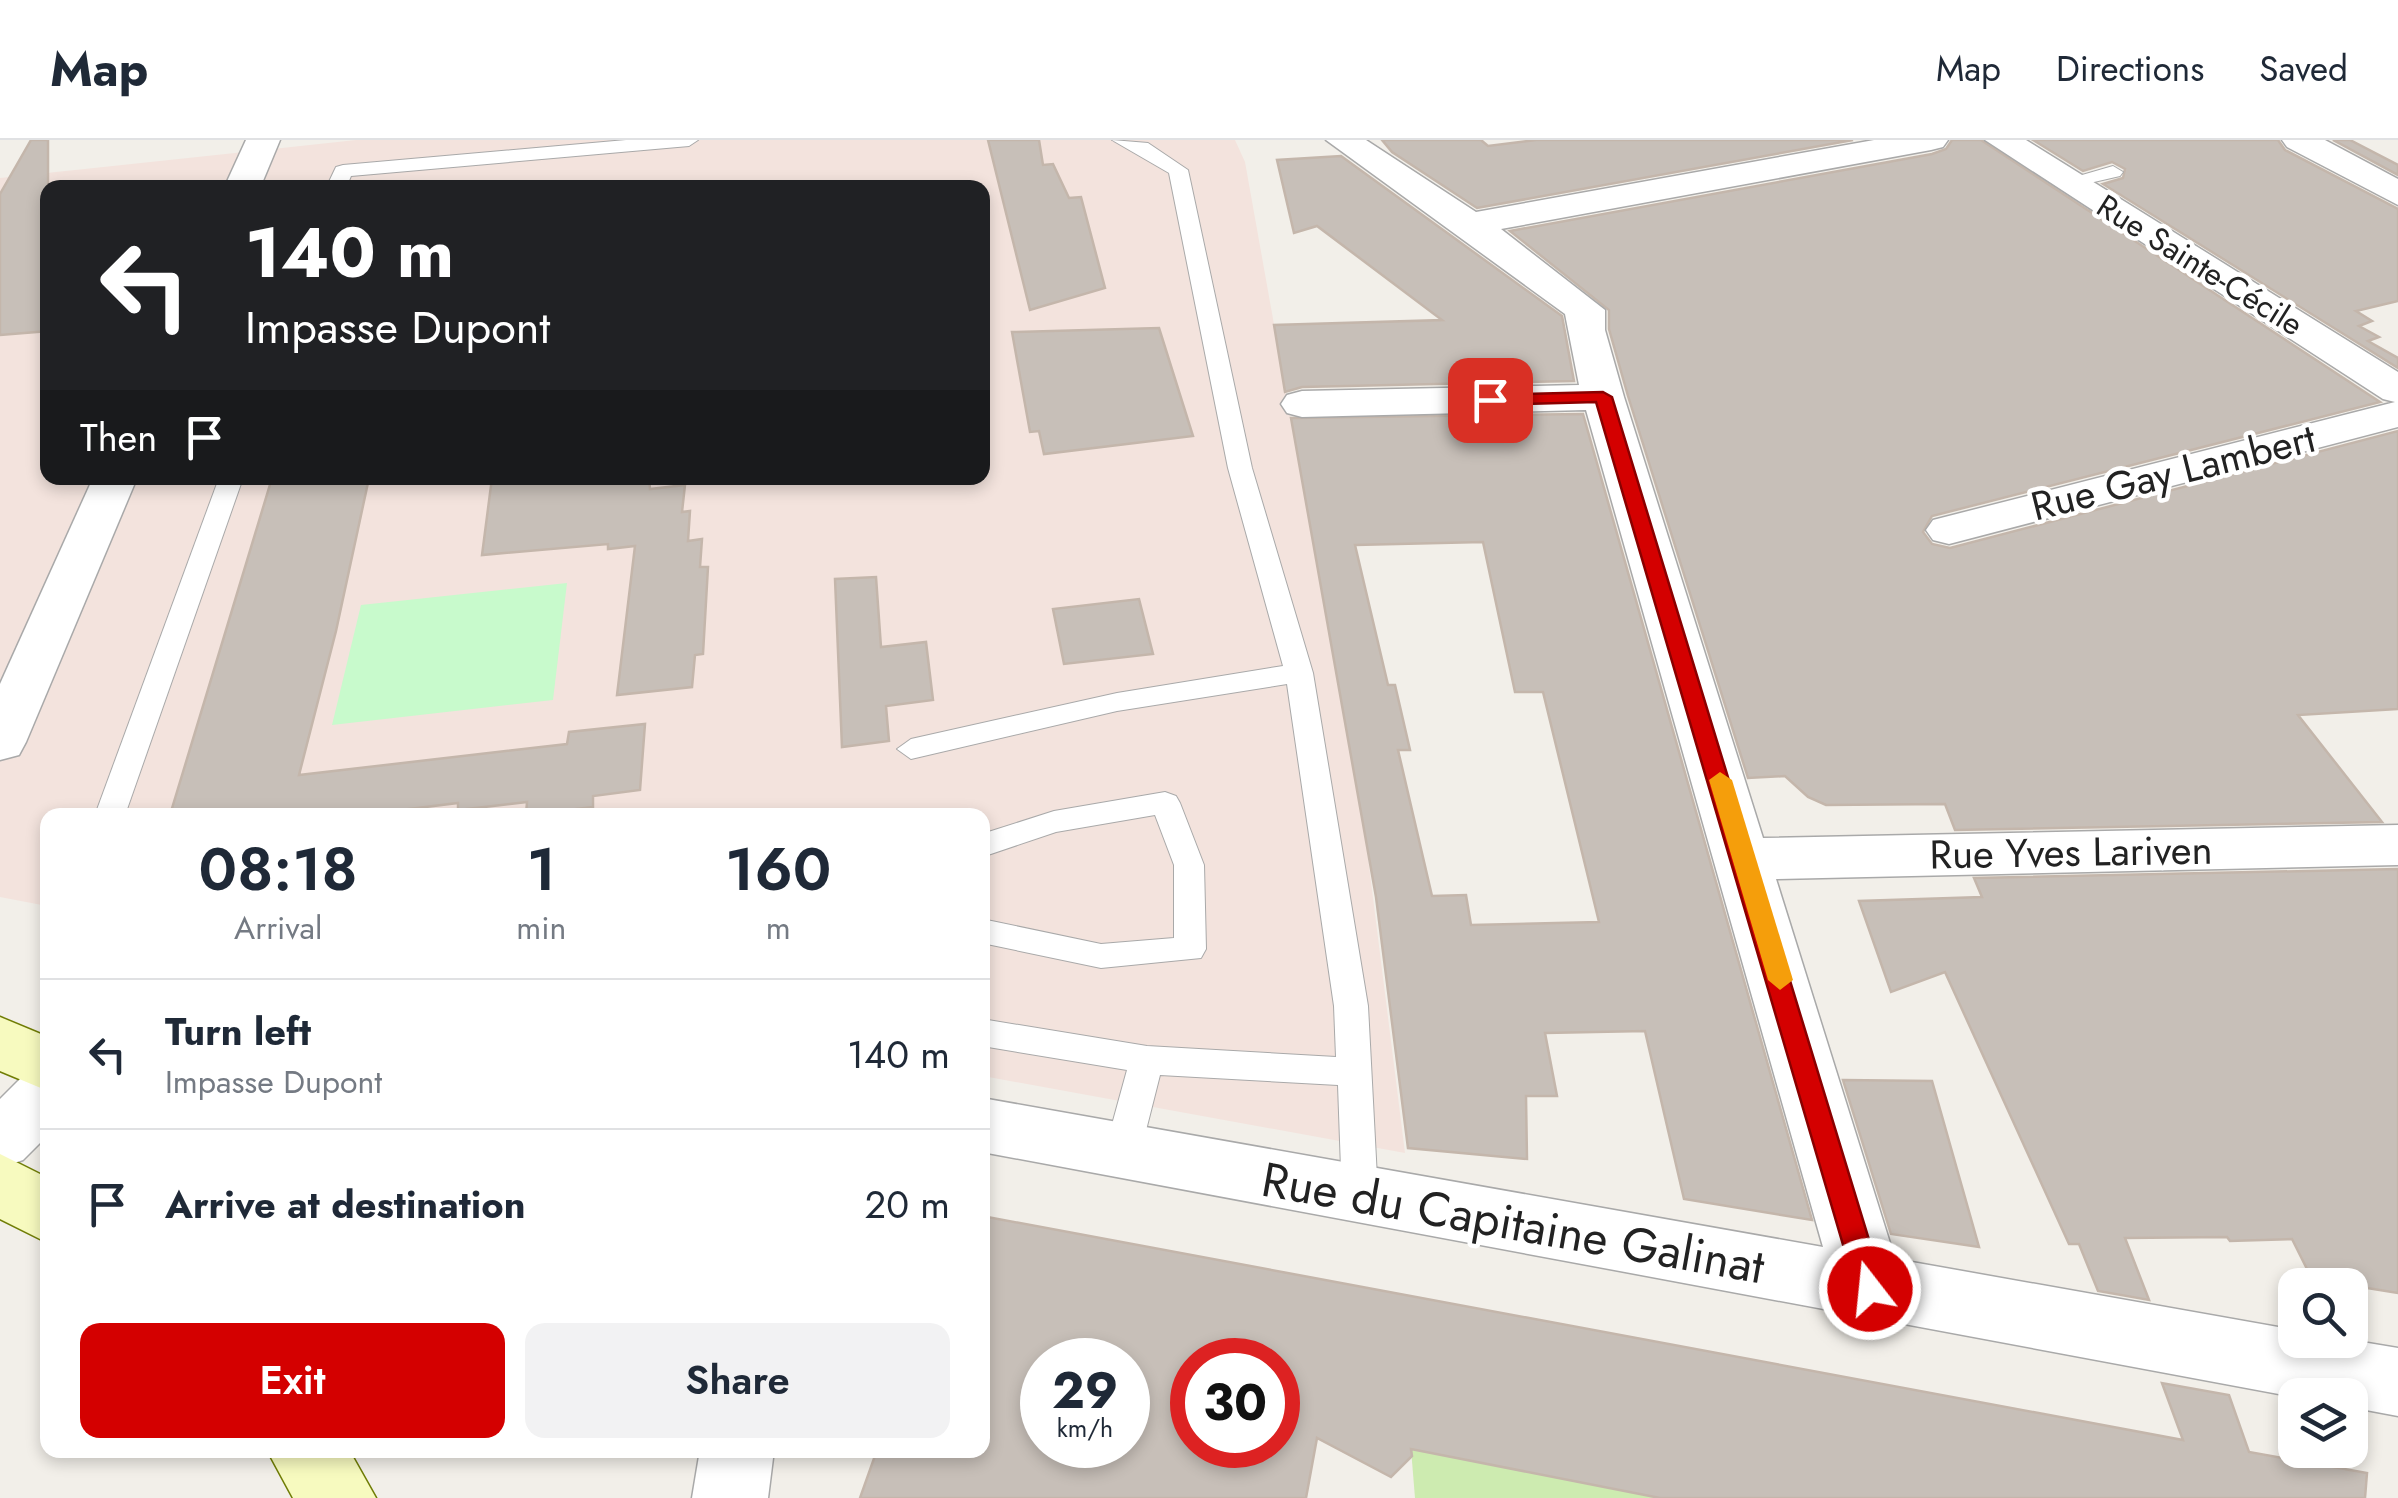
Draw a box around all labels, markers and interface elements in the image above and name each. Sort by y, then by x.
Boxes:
text: Map [50,35,148,104]
text: Map [1936,44,2001,94]
text: Directions [2056,44,2204,94]
text: Saved [2259,44,2348,94]
street label: Rue Sainte-Cécile [2088,183,2312,347]
text: 140 m [245,202,454,303]
icon: left [80,220,210,350]
text: Impasse Dupont [245,295,550,360]
pin [1448,358,1533,443]
icon: arrive [1463,373,1518,428]
street label: Rue Gay Lambert [2025,409,2321,535]
text: Then [80,410,157,465]
icon: arrive [177,410,232,465]
street label: Rue Yves Lariven [1929,821,2213,883]
text: 08:18 [199,826,358,913]
text: 1 [527,826,556,913]
text: 160 [725,826,831,913]
text: Arrival [234,905,322,951]
text: min [516,905,566,951]
text: m [766,905,791,951]
text: Turn left [165,1004,311,1059]
icon: left [80,1027,135,1082]
text: 140 m [847,1027,950,1082]
text: Impasse Dupont [165,1059,382,1105]
street label: Rue du Capitaine Galinat [1256,1145,1770,1301]
icon: arrive [80,1177,135,1232]
text: Arrive at destination [165,1177,526,1232]
text: 20 m [865,1177,950,1232]
position arrow [1818,1237,1922,1341]
map controls [2278,1268,2368,1468]
button: search [2278,1268,2368,1358]
button: Exit [80,1323,505,1438]
button: Share [525,1323,950,1438]
speed limit sign: 30 [1170,1338,1300,1468]
text: 29 [1052,1354,1118,1427]
button: layers [2278,1378,2368,1468]
text: km/h [1057,1410,1113,1446]

